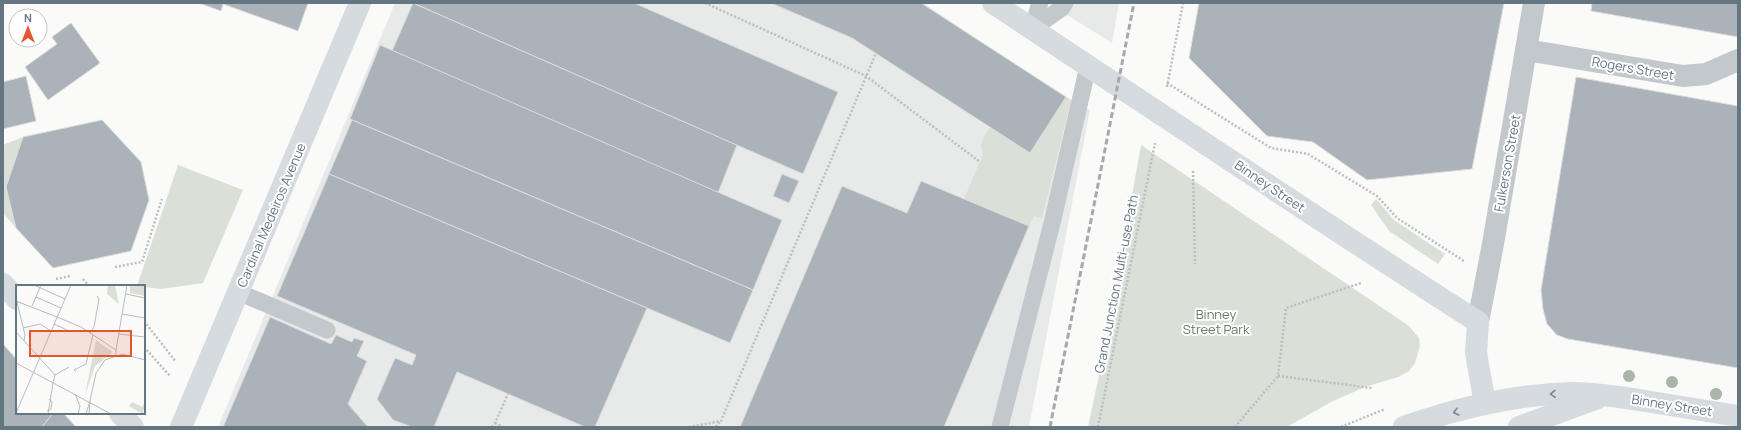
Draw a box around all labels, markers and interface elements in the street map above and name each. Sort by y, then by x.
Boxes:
north arrow [8,8,48,48]
text: N [24,10,32,25]
street label: Rogers Street [1590,52,1676,84]
street label: Fulkerson Street [1490,113,1524,213]
street label: Cardinal Medeiros Avenue [232,140,310,290]
street label: Binney Street [1231,156,1309,216]
street label: Grand Junction Multi-use Path [1090,193,1142,375]
inset map [16,285,145,414]
park label: Binney Street Park [1183,305,1250,338]
one-way arrow [1550,390,1556,398]
street label: Binney Street [1630,390,1714,420]
one-way arrow [1453,407,1459,415]

